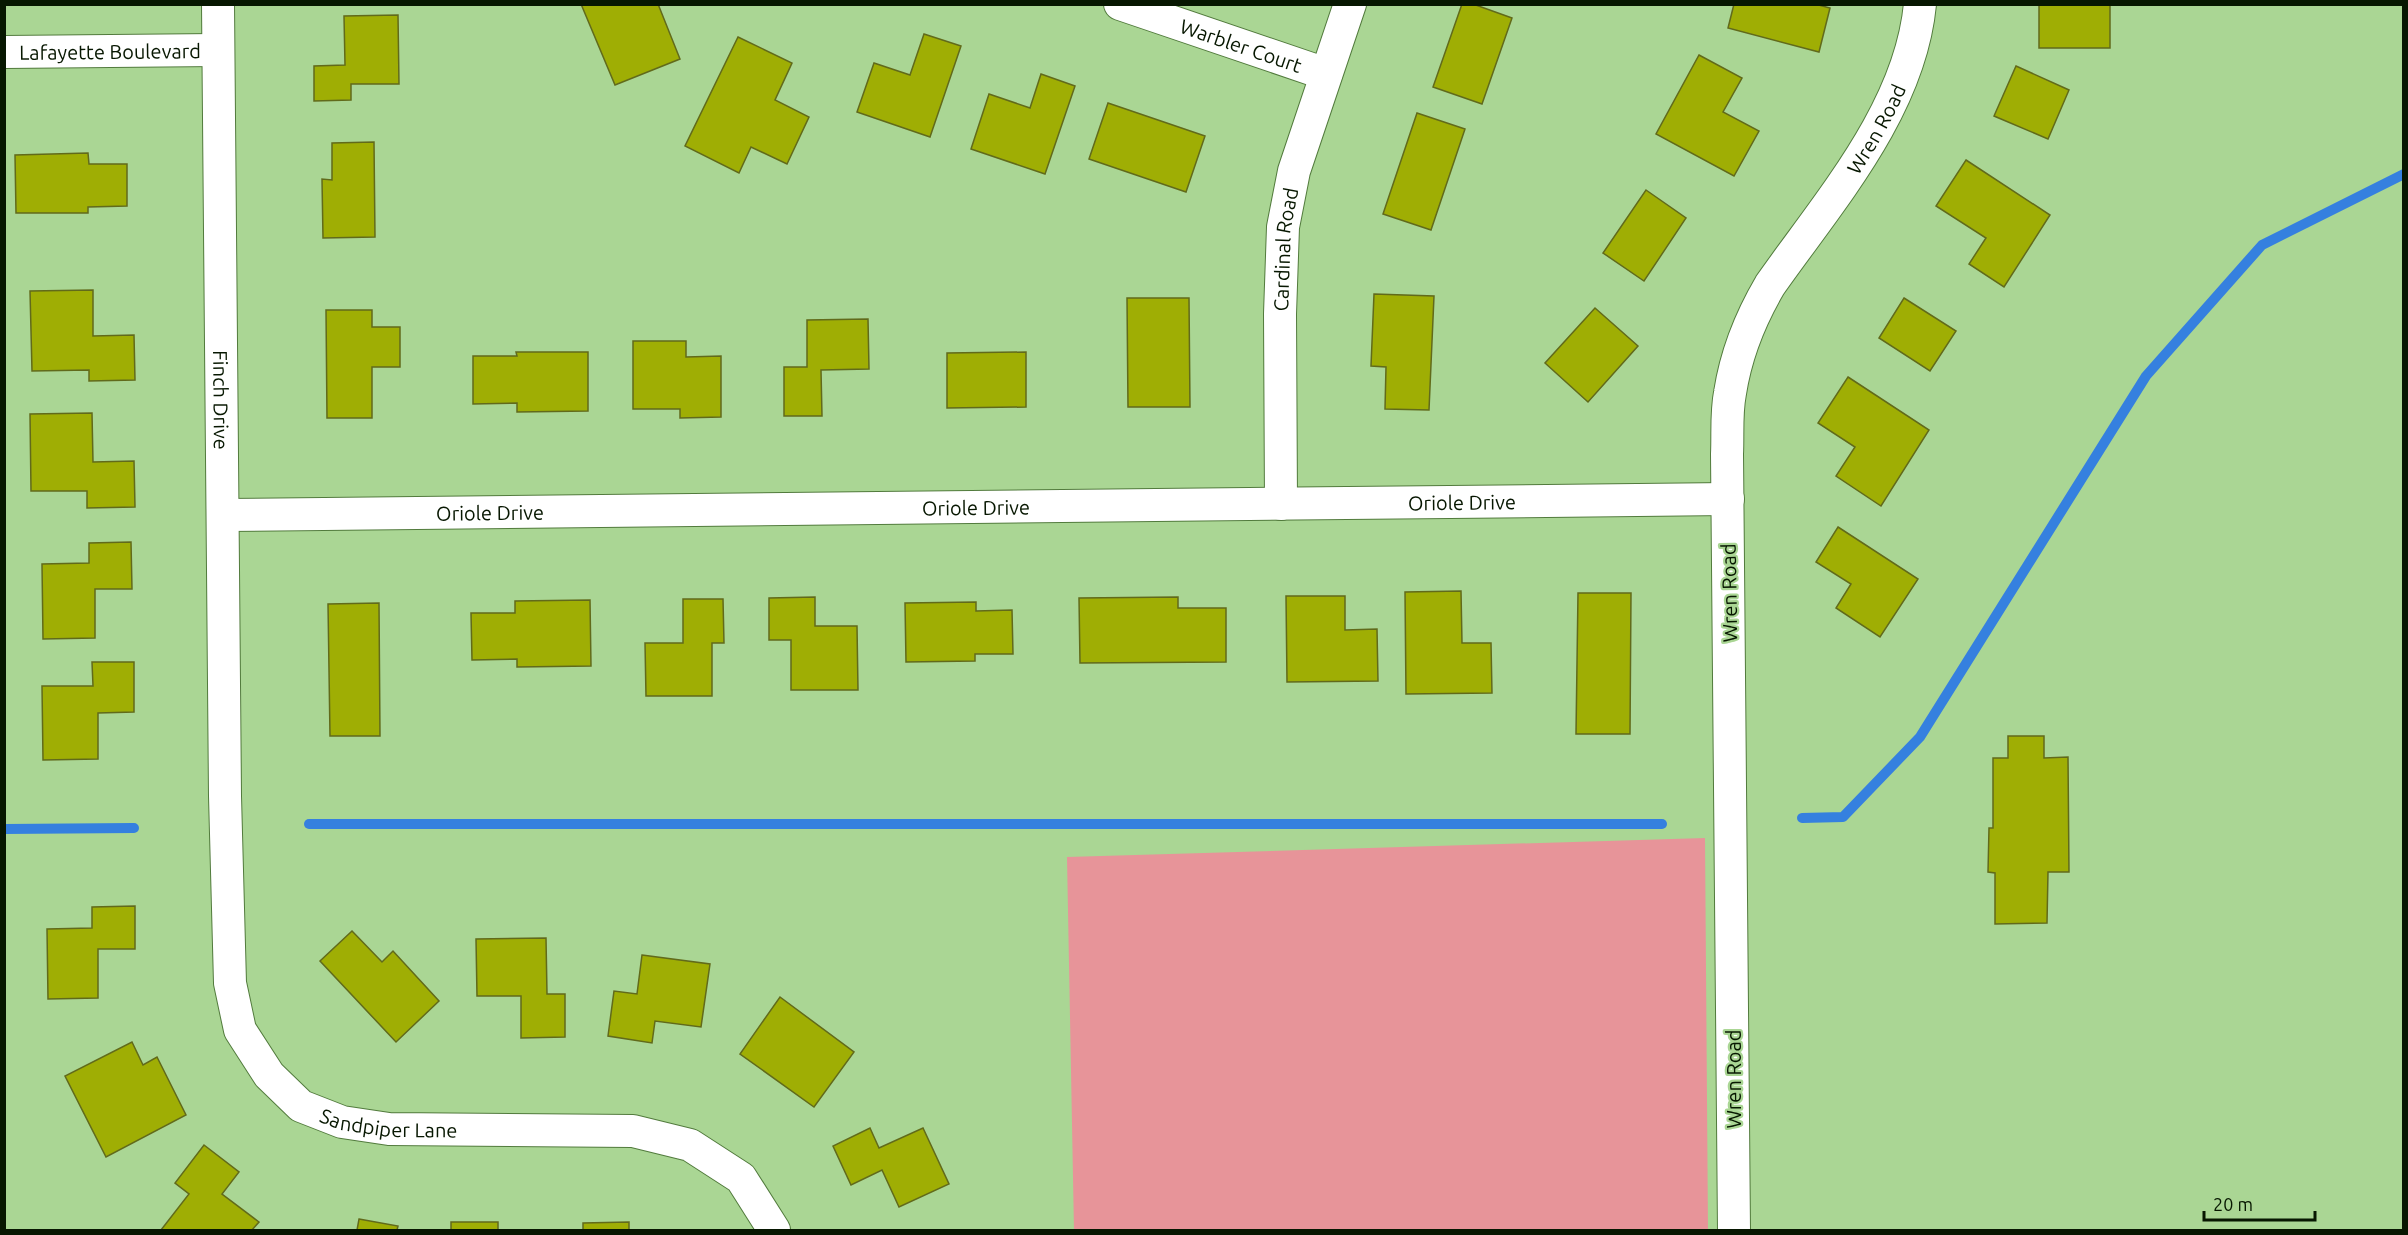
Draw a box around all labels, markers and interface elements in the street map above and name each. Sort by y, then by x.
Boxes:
street label: Warbler Court [1177,14,1305,77]
street label: Lafayette Boulevard [19,39,201,63]
street label: Wren Road [1842,80,1910,178]
street label: Cardinal Road [1269,185,1302,312]
street label: Finch Drive [210,350,233,450]
street label: Oriole Drive [1408,490,1516,514]
street label: Oriole Drive [922,495,1030,519]
street label: Oriole Drive [436,500,544,524]
street label: Wren Road [1717,543,1741,643]
street label: Wren Road [1722,1030,1745,1128]
street label: Sandpiper Lane [317,1103,458,1141]
scale bar [2204,1184,2315,1222]
text: 20 m [2213,1194,2253,1214]

